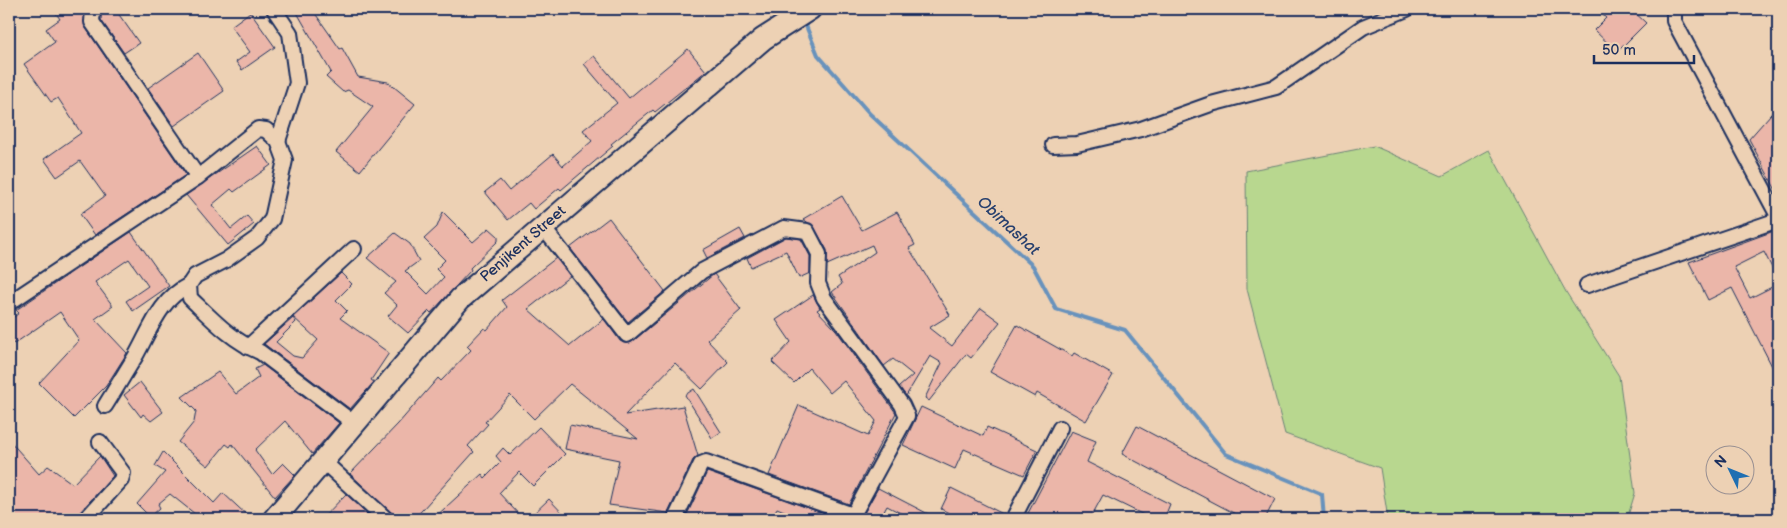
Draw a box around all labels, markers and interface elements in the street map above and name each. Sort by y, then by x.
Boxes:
scale bar [1594,32,1694,64]
text: 50 m [1602,41,1636,60]
water label: Obimashat [973,192,1044,260]
street label: Penjikent Street [476,201,570,286]
north arrow [1704,446,1754,496]
text: N [1711,452,1731,471]

